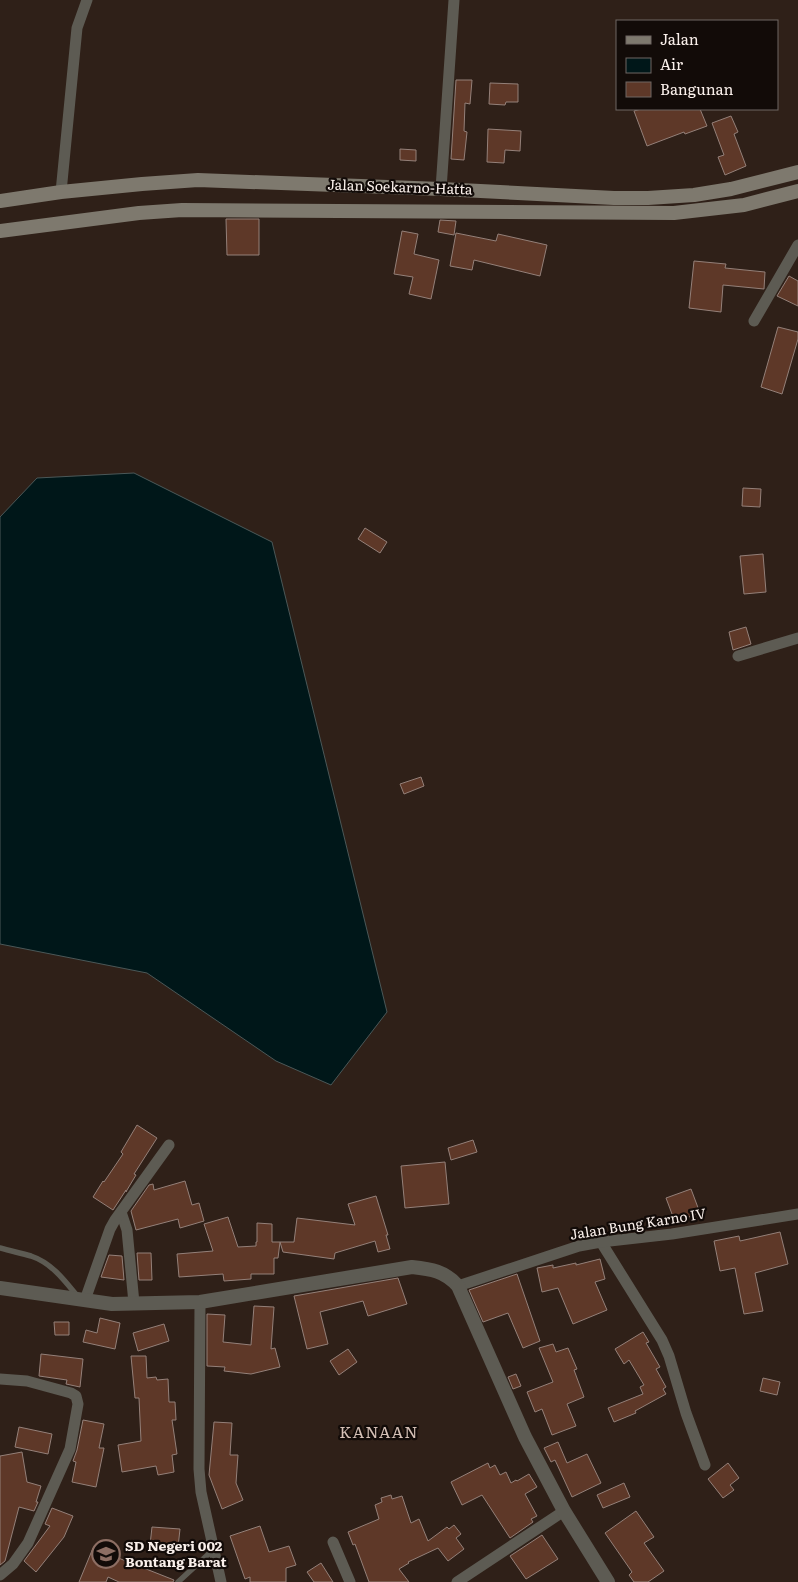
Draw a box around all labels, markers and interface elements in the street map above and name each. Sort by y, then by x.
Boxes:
legend [616,20,778,110]
text: Jalan [660,27,699,50]
text: Air [660,52,683,75]
text: Bangunan [660,77,734,100]
street label: Jalan Soekarno-Hatta [327,173,473,199]
street label: Jalan Bung Karno IV [568,1202,708,1244]
district label: KANAAN [339,1419,419,1443]
place label: SD Negeri 002 Bontang Barat [125,1535,227,1571]
school or university icon: SD Negeri 002 Bontang Barat [91,1539,121,1569]

